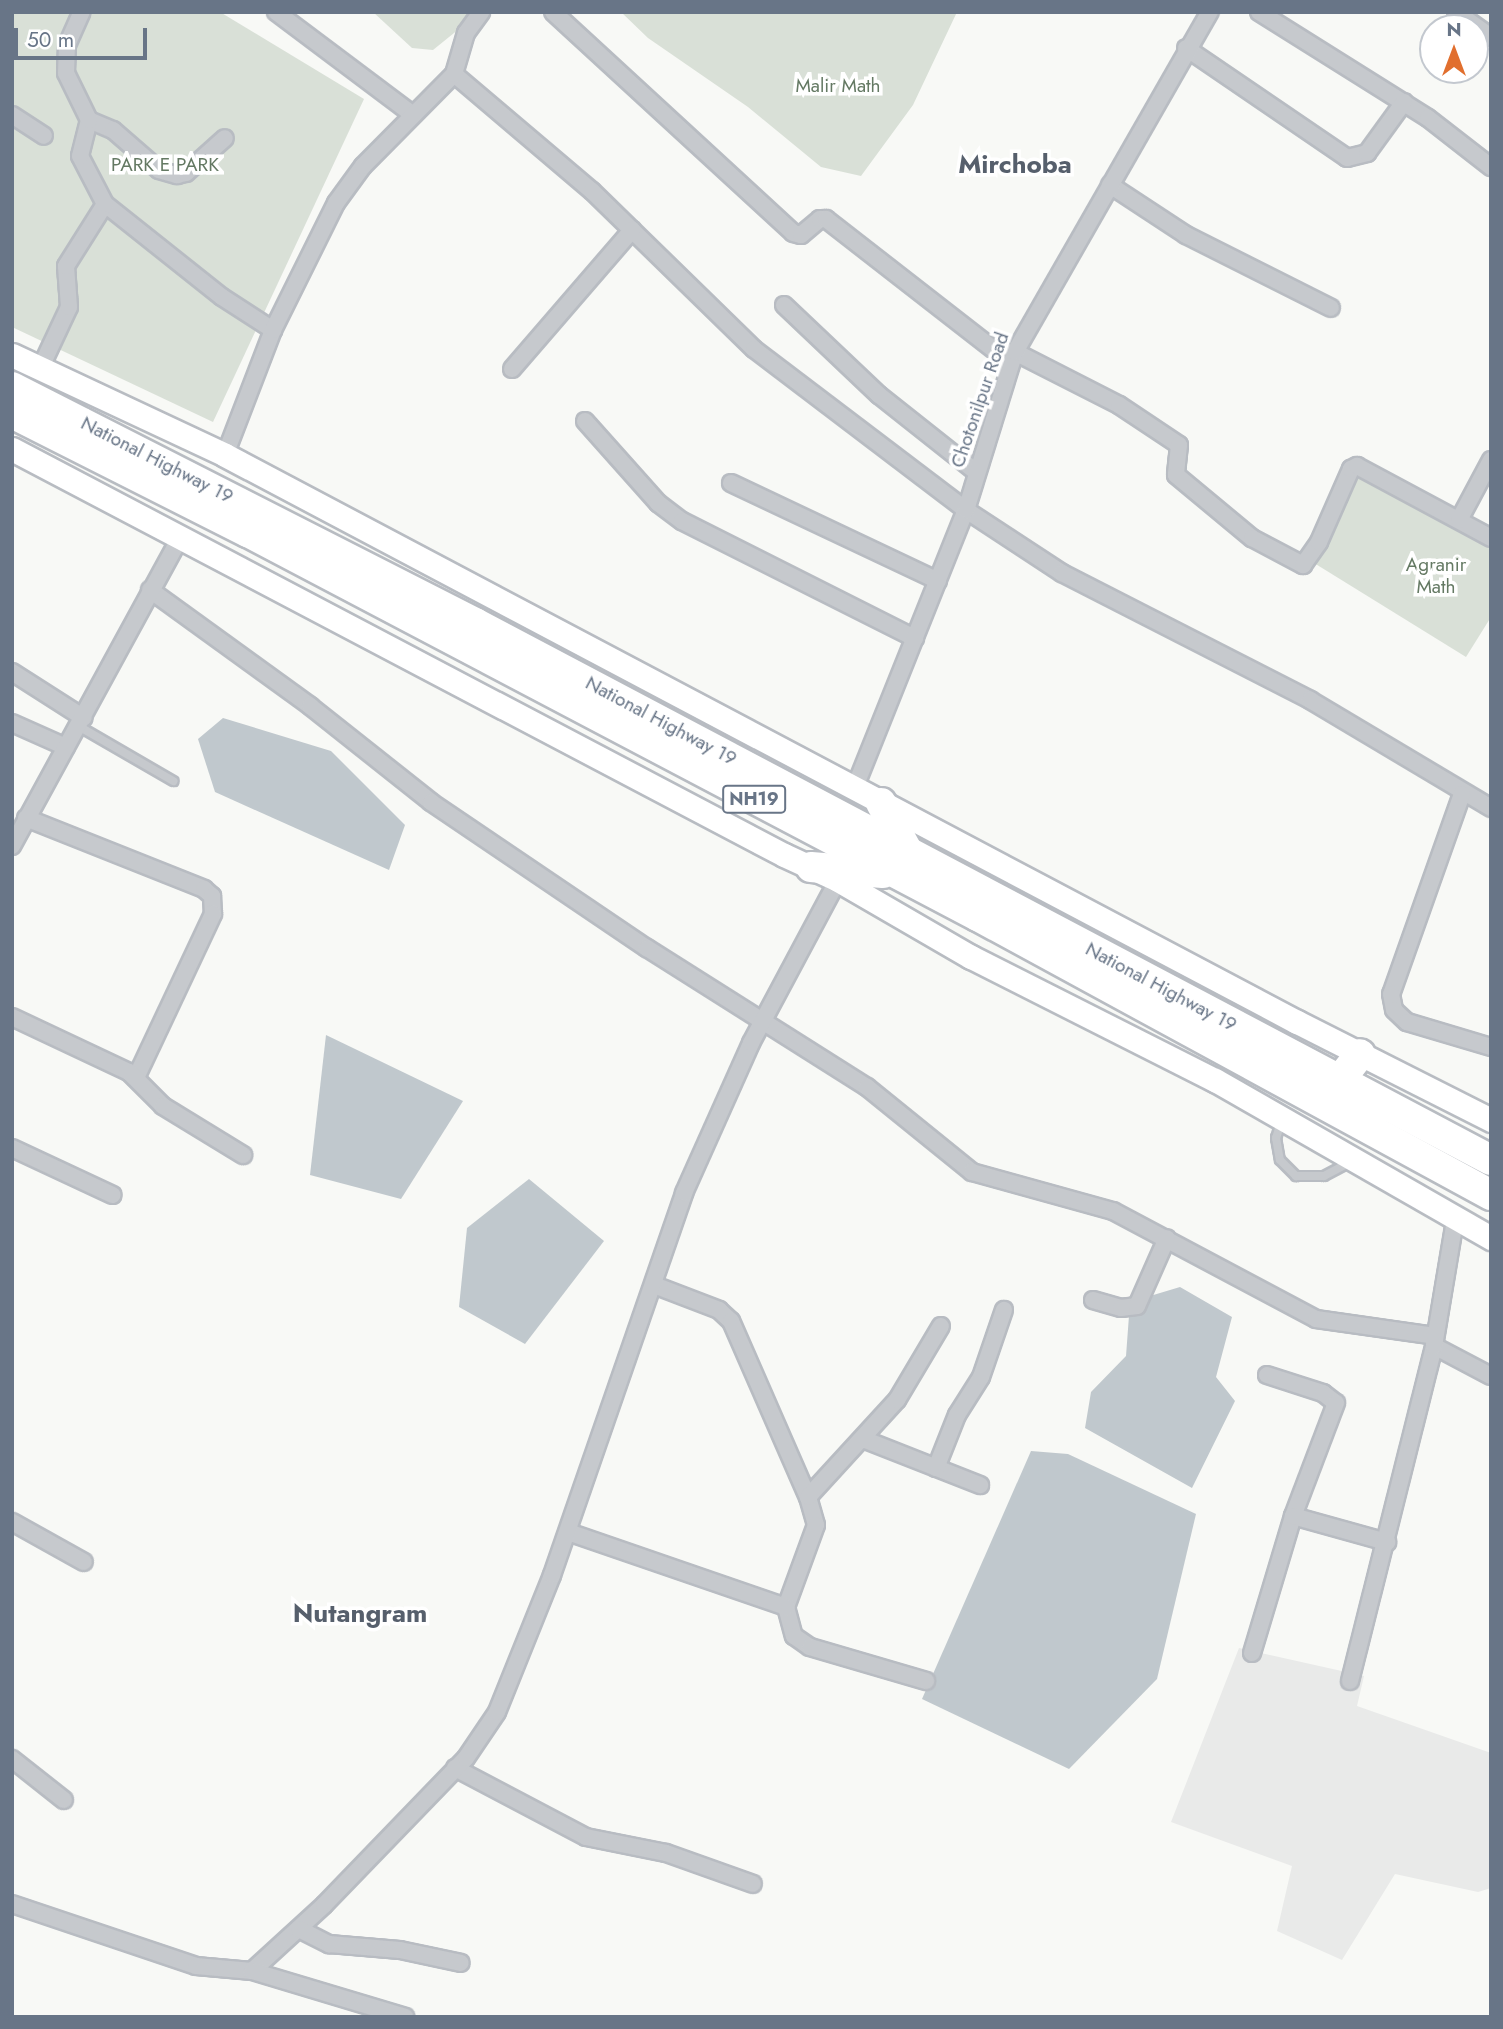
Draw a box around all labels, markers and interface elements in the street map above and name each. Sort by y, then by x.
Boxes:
scale bar [18,14,150,58]
north arrow [1419,14,1489,84]
text: N [1446,16,1462,43]
text: 50 m [27,25,74,55]
park label: Malir Math [795,75,881,97]
district label: Mirchoba [958,149,1072,181]
park label: PARK E PARK [111,154,219,176]
street label: Chotonilpur Road [946,329,1014,471]
street label: National Highway 19 [77,412,237,508]
park label: Agranir Math [1406,554,1466,598]
street label: National Highway 19 [582,672,740,770]
road number: NH19 [721,784,787,814]
street label: National Highway 19 [1082,938,1240,1036]
district label: Nutangram [293,1598,427,1630]

